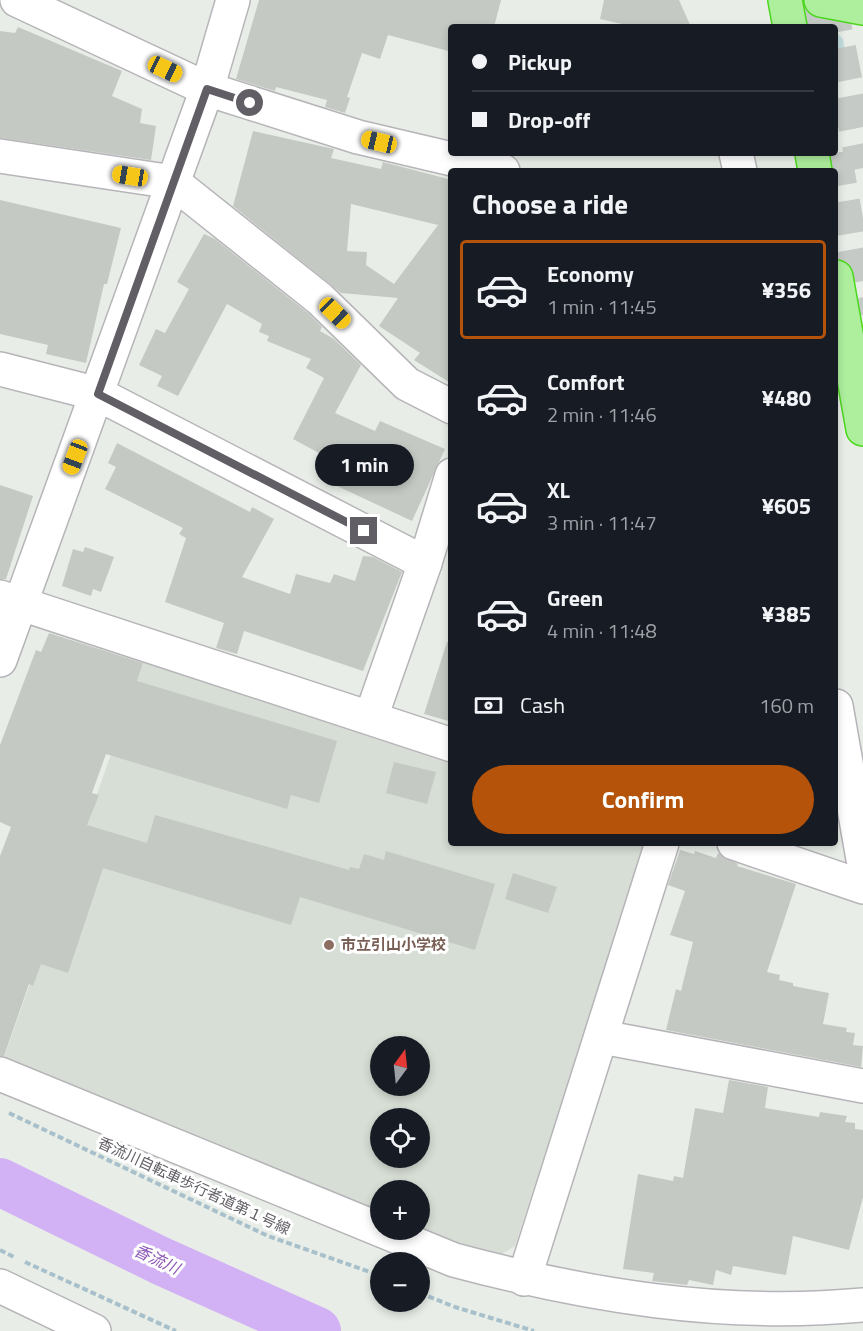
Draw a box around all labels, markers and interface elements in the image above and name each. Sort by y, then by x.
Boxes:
text: Pickup [508,45,572,79]
car [145,53,185,85]
route start [236,89,263,116]
text: Drop-off [508,103,590,137]
car [359,129,399,155]
car [111,164,149,188]
text: Choose a ride [472,183,628,224]
text: Economy [547,257,634,291]
icon: car [475,263,529,317]
text: ¥356 [762,273,811,307]
text: 1 min · 11:45 [547,291,657,322]
car [316,294,354,332]
text: Comfort [547,365,625,399]
icon: car [475,371,529,425]
text: ¥480 [762,381,811,415]
text: 2 min · 11:46 [547,399,657,430]
car [60,437,90,477]
callout: 1 min [314,444,413,486]
text: 1 min [340,449,389,480]
text: XL [547,473,570,507]
icon: car [475,479,529,533]
text: ¥605 [762,489,811,523]
text: 3 min · 11:47 [547,507,657,538]
route end [350,517,377,544]
text: Green [547,581,603,615]
icon: car [475,587,529,641]
text: ¥385 [762,597,811,631]
text: 4 min · 11:48 [547,615,657,646]
text: Cash [520,688,565,722]
icon: cash [472,689,505,722]
text: 160 m [759,690,814,721]
button: Confirm [472,765,814,834]
place label: 市立引山小学校 [341,933,446,956]
marker: 市立引山小学校 [322,938,336,952]
north arrow [370,1036,430,1096]
map controls [370,1036,430,1312]
button: locate [370,1108,430,1168]
street label: 香流川自転車歩行者道第１号線 [94,1131,294,1240]
button: + [370,1180,430,1240]
water label: 香流川 [130,1238,186,1281]
button: − [370,1252,430,1312]

